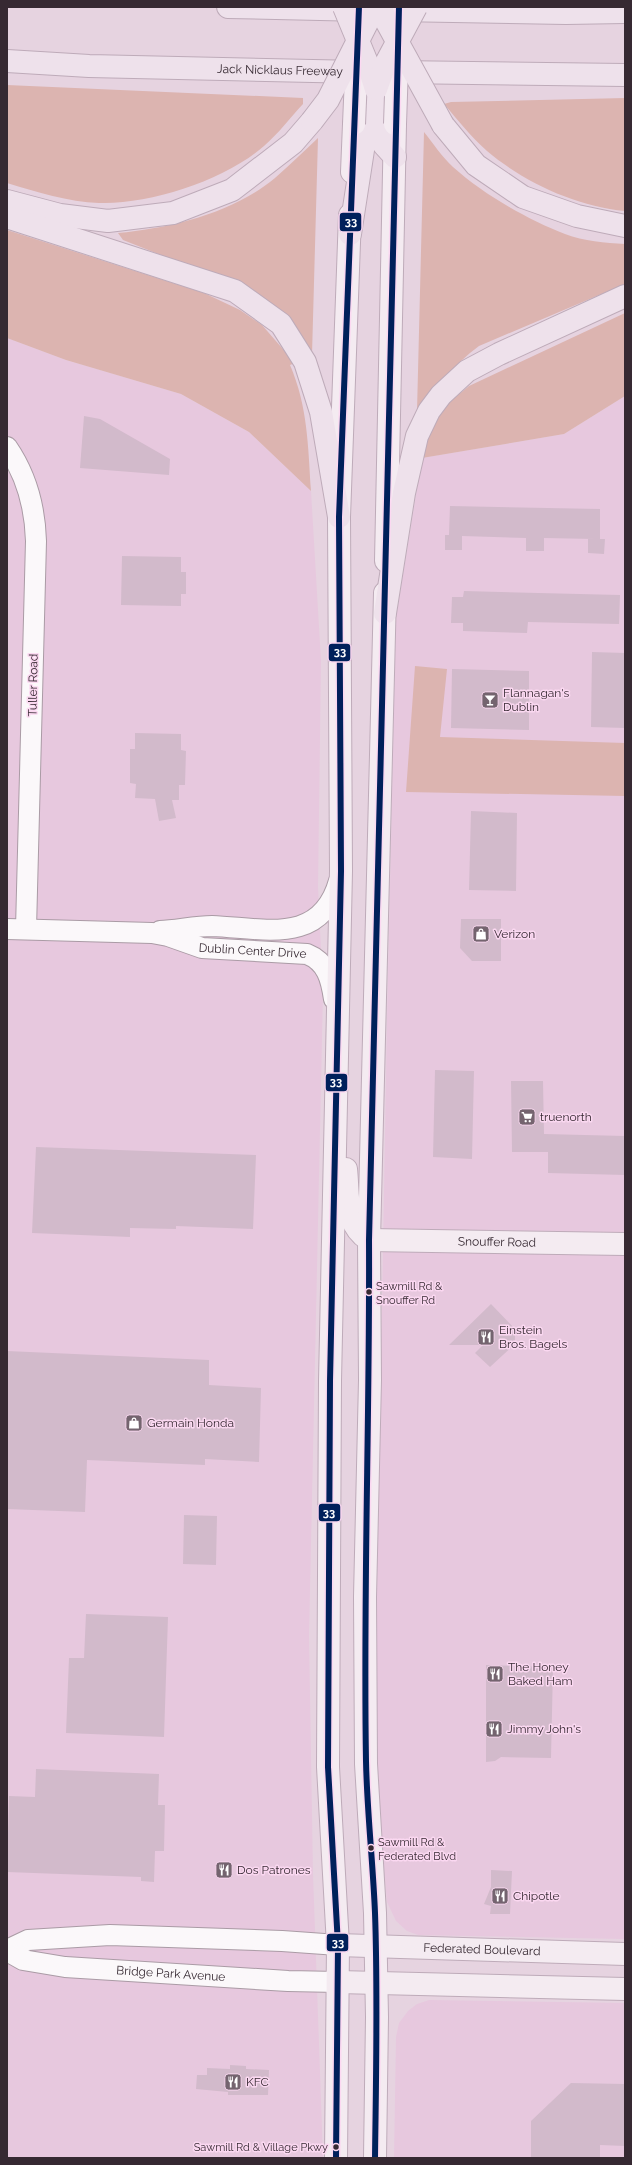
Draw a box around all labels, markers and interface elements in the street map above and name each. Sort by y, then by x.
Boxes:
street label: Jack Nicklaus Freeway [217,62,343,79]
line badge: 33 [339,212,362,232]
text: 33 [345,216,357,229]
line badge: 33 [328,643,351,662]
text: 33 [334,646,346,659]
street label: Tuller Road [25,653,41,717]
place label: Flannagan's Dublin [503,686,570,714]
bar icon: Flannagan's Dublin [480,690,500,710]
shop icon: Verizon [471,924,491,944]
place label: Verizon [494,927,535,941]
street label: Dublin Center Drive [198,941,307,961]
line badge: 33 [325,1073,348,1092]
text: 33 [330,1076,342,1089]
supermarket icon: truenorth [517,1107,537,1127]
place label: truenorth [540,1110,592,1124]
street label: Snouffer Road [458,1234,536,1250]
place label: Sawmill Rd & Snouffer Rd [376,1280,443,1307]
marker: Sawmill Rd & Snouffer Rd [364,1287,374,1297]
place label: Einstein Bros. Bagels [499,1323,568,1351]
restaurant icon: Einstein Bros. Bagels [476,1327,496,1347]
shop icon: Germain Honda [124,1413,144,1433]
place label: Germain Honda [147,1416,234,1430]
line badge: 33 [318,1503,341,1522]
text: 33 [323,1507,335,1520]
place label: The Honey Baked Ham [508,1660,573,1688]
restaurant icon: The Honey Baked Ham [485,1664,505,1684]
restaurant icon: Jimmy John's [484,1719,504,1739]
place label: Jimmy John's [507,1722,581,1736]
place label: Sawmill Rd & Federated Blvd [378,1836,456,1863]
marker: Sawmill Rd & Federated Blvd [366,1843,376,1853]
restaurant icon: Dos Patrones [214,1860,234,1880]
place label: Dos Patrones [237,1863,311,1877]
restaurant icon: Chipotle [490,1886,510,1906]
place label: Chipotle [513,1889,560,1903]
line badge: 33 [326,1933,349,1952]
text: 33 [332,1937,344,1950]
street label: Federated Boulevard [423,1941,541,1958]
street label: Bridge Park Avenue [116,1963,226,1984]
restaurant icon: KFC [223,2072,243,2092]
place label: KFC [246,2075,269,2089]
place label: Sawmill Rd & Village Pkwy [194,2141,328,2154]
marker: Sawmill Rd & Village Pkwy [331,2142,341,2152]

